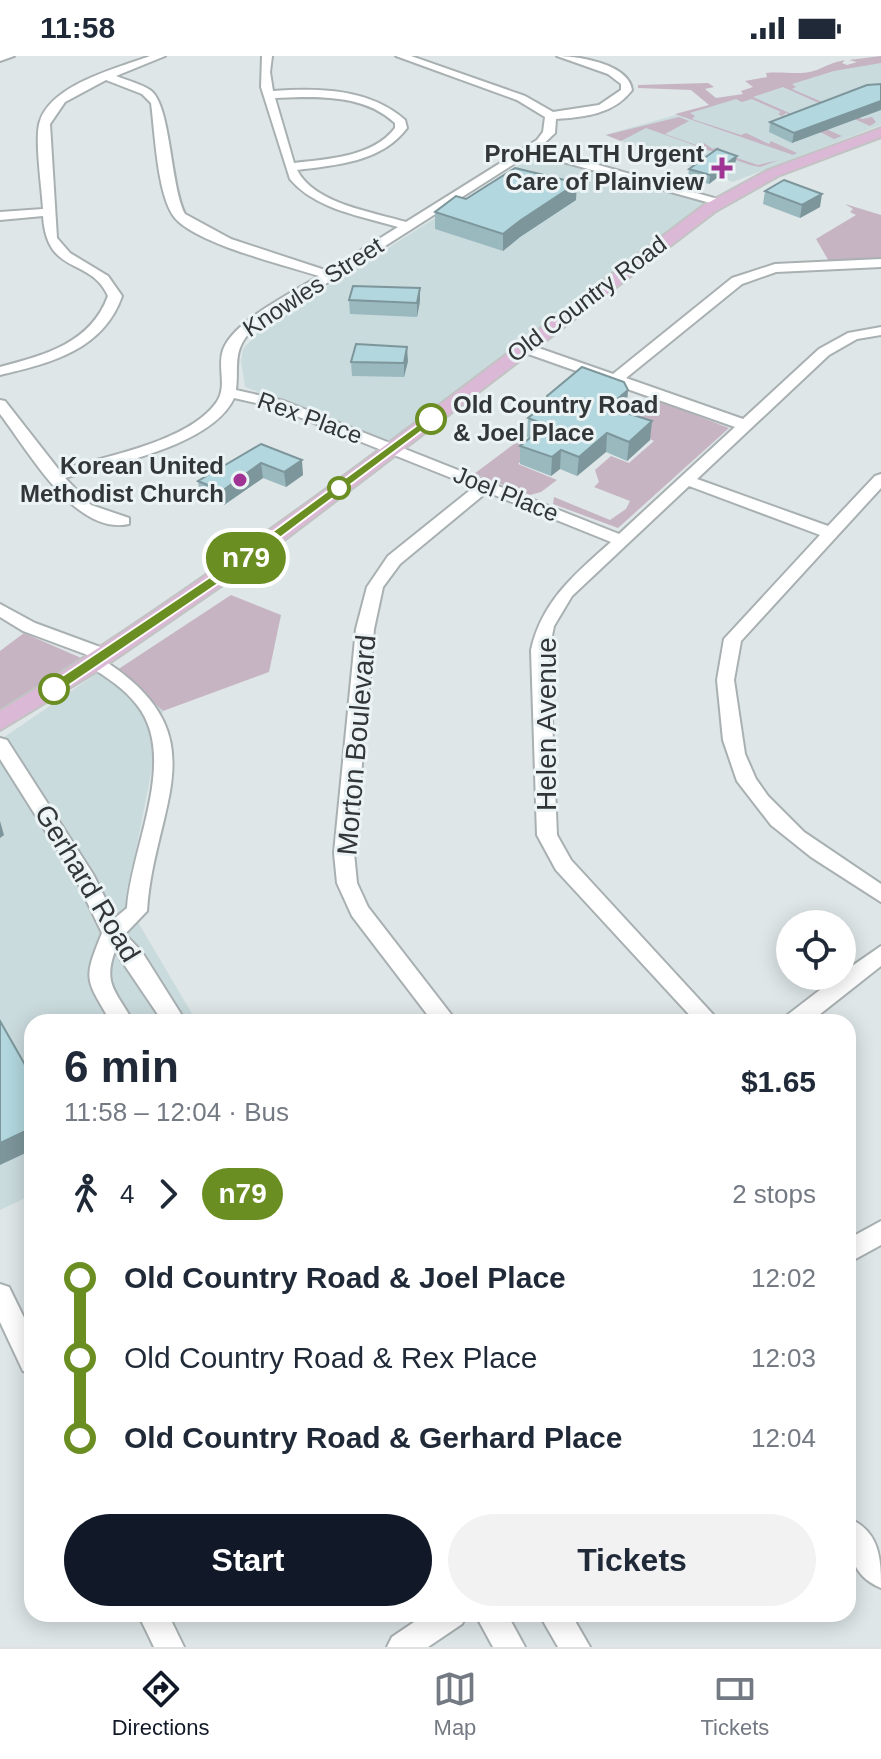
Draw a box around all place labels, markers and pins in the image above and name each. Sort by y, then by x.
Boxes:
place label: ProHEALTH Urgent Care of Plainview [484,140,704,195]
marker: ProHEALTH Urgent Care of Plainview [711,157,733,179]
place label: Old Country Road & Joel Place [453,391,658,446]
marker: Old Country Road & Joel Place [416,404,446,434]
place label: Korean United Methodist Church [20,452,224,507]
marker: Korean United Methodist Church [231,471,249,489]
unlabelled marker [328,477,350,499]
unlabelled marker [39,674,69,704]

